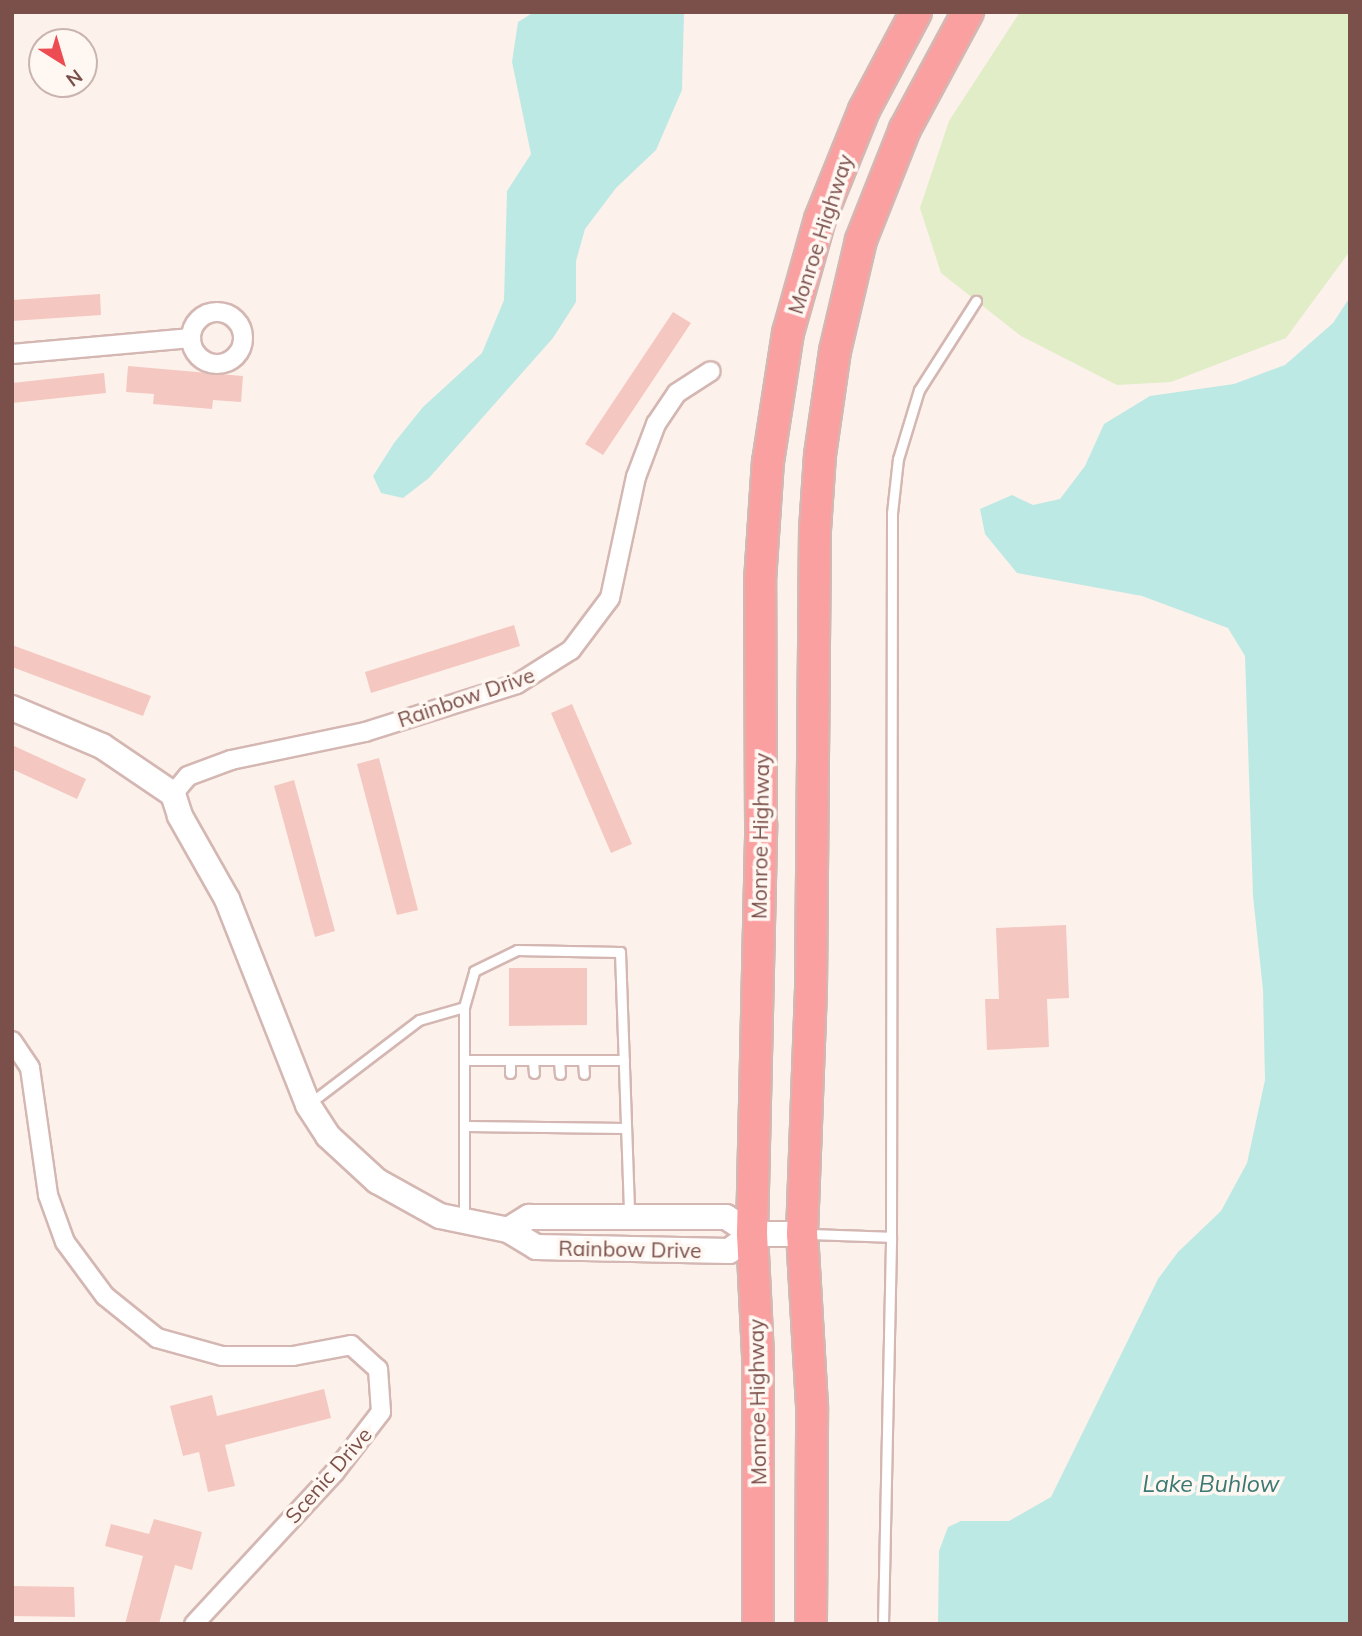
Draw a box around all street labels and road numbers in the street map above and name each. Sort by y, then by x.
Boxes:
street label: Monroe Highway [782,151,858,317]
street label: Rainbow Drive [394,662,538,732]
street label: Monroe Highway [746,753,774,919]
street label: Rainbow Drive [558,1235,702,1263]
street label: Monroe Highway [743,1319,771,1485]
street label: Scenic Drive [280,1422,376,1528]

